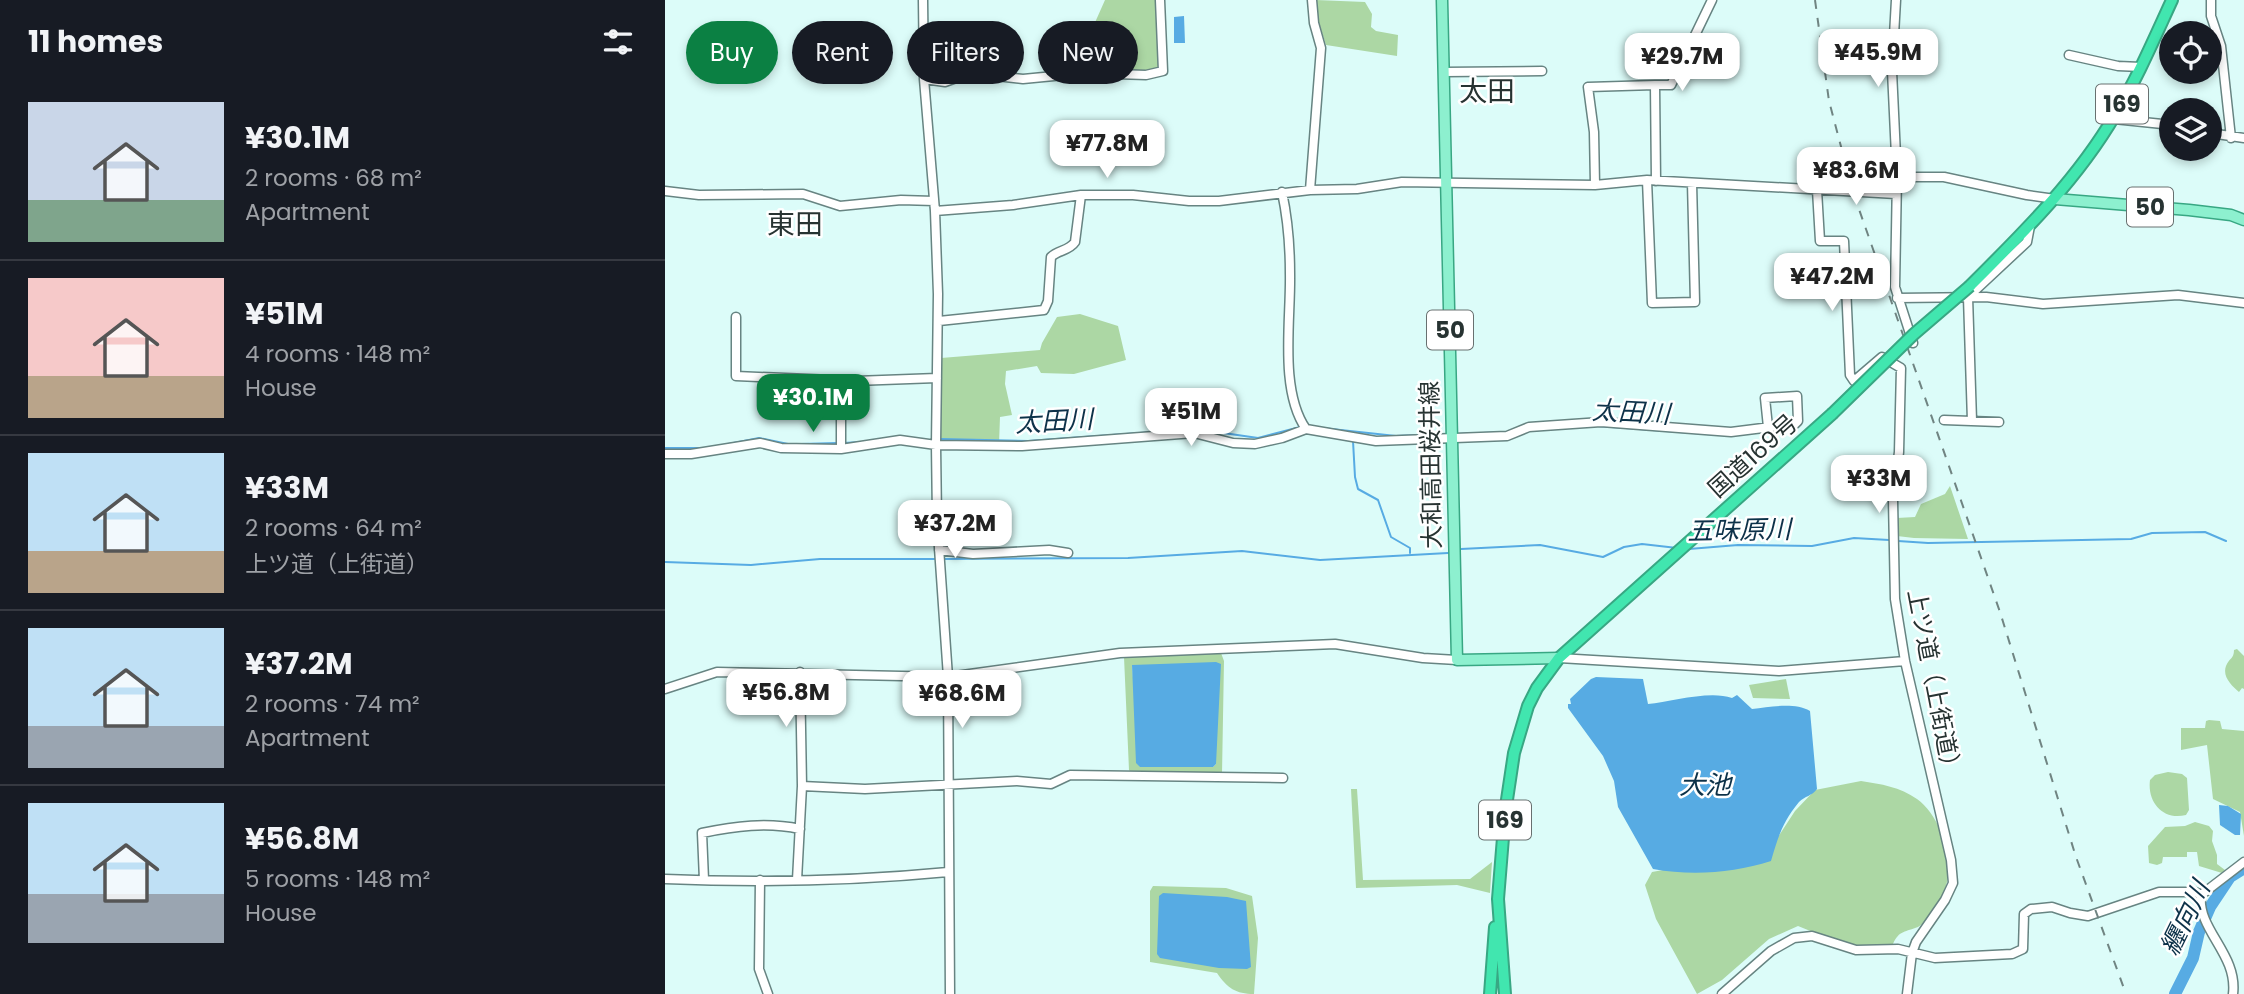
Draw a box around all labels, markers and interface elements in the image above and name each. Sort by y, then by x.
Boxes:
text: 11 homes [28,20,163,63]
chip: Buy [686,21,778,84]
chip: Rent [792,21,893,84]
chip: Filters [907,21,1024,84]
chip: New [1038,21,1138,84]
map controls [2159,21,2222,161]
button: locate [2159,21,2222,84]
icon: filters [599,23,637,61]
pin: ¥45.9M [1821,29,1935,89]
pin: ¥29.7M [1625,34,1739,93]
text: ¥45.9M [1834,36,1922,68]
text: ¥29.7M [1641,40,1723,72]
district label: 太田 [1459,72,1515,111]
road number: 169 [2096,85,2148,124]
button: layers [2159,98,2222,161]
text: ¥30.1M [245,116,350,159]
pin: ¥77.8M [1050,120,1164,180]
text: ¥77.8M [1066,127,1148,159]
icon: home [84,130,168,214]
pin: ¥83.6M [1799,148,1913,207]
text: ¥83.6M [1813,154,1899,186]
text: 2 rooms · 68 m² [245,162,422,194]
road number: 50 [2127,188,2173,227]
text: Apartment [245,196,370,228]
district label: 東田 [767,205,823,244]
pin: ¥47.2M [1775,254,1889,313]
text: ¥47.2M [1790,260,1874,292]
text: ¥51M [245,292,323,335]
icon: home [84,306,168,390]
road number: 50 [1427,310,1473,350]
text: 4 rooms · 148 m² [245,338,430,370]
text: House [245,372,317,404]
pin: ¥30.1M [756,374,870,434]
text: ¥30.1M [773,381,853,413]
street label: 大和高田桜井線 [1413,381,1448,549]
pin: ¥51M [1150,388,1232,448]
water label: 太田川 [1591,392,1674,432]
text: ¥51M [1161,395,1221,427]
water label: 太田川 [1014,401,1097,441]
street label: 国道169号 [1701,407,1805,505]
pin: ¥33M [1838,456,1920,515]
text: ¥33M [1847,462,1911,494]
text: ¥33M [245,466,329,509]
icon: home [84,481,168,565]
pin: ¥37.2M [898,500,1012,560]
text: ¥37.2M [914,507,996,539]
water label: 五味原川 [1687,511,1794,549]
text: 2 rooms · 64 m² [245,512,422,544]
text: 上ツ道（上街道） [245,548,429,580]
street label: 上ツ道（上街道） [1900,587,1969,781]
text: ¥37.2M [245,642,352,685]
icon: home [84,656,168,740]
pin: ¥56.8M [729,670,843,729]
pin: ¥68.6M [905,670,1019,730]
text: ¥56.8M [742,676,830,708]
text: ¥68.6M [918,677,1006,709]
text: 2 rooms · 74 m² [245,688,420,720]
text: Apartment [245,722,370,754]
water label: 大池 [1679,767,1734,803]
road number: 169 [1479,800,1531,840]
text: ¥56.8M [245,817,359,860]
icon: home [84,831,168,915]
text: 5 rooms · 148 m² [245,863,430,895]
water label: 纒向川 [2152,872,2220,961]
text: House [245,897,317,929]

